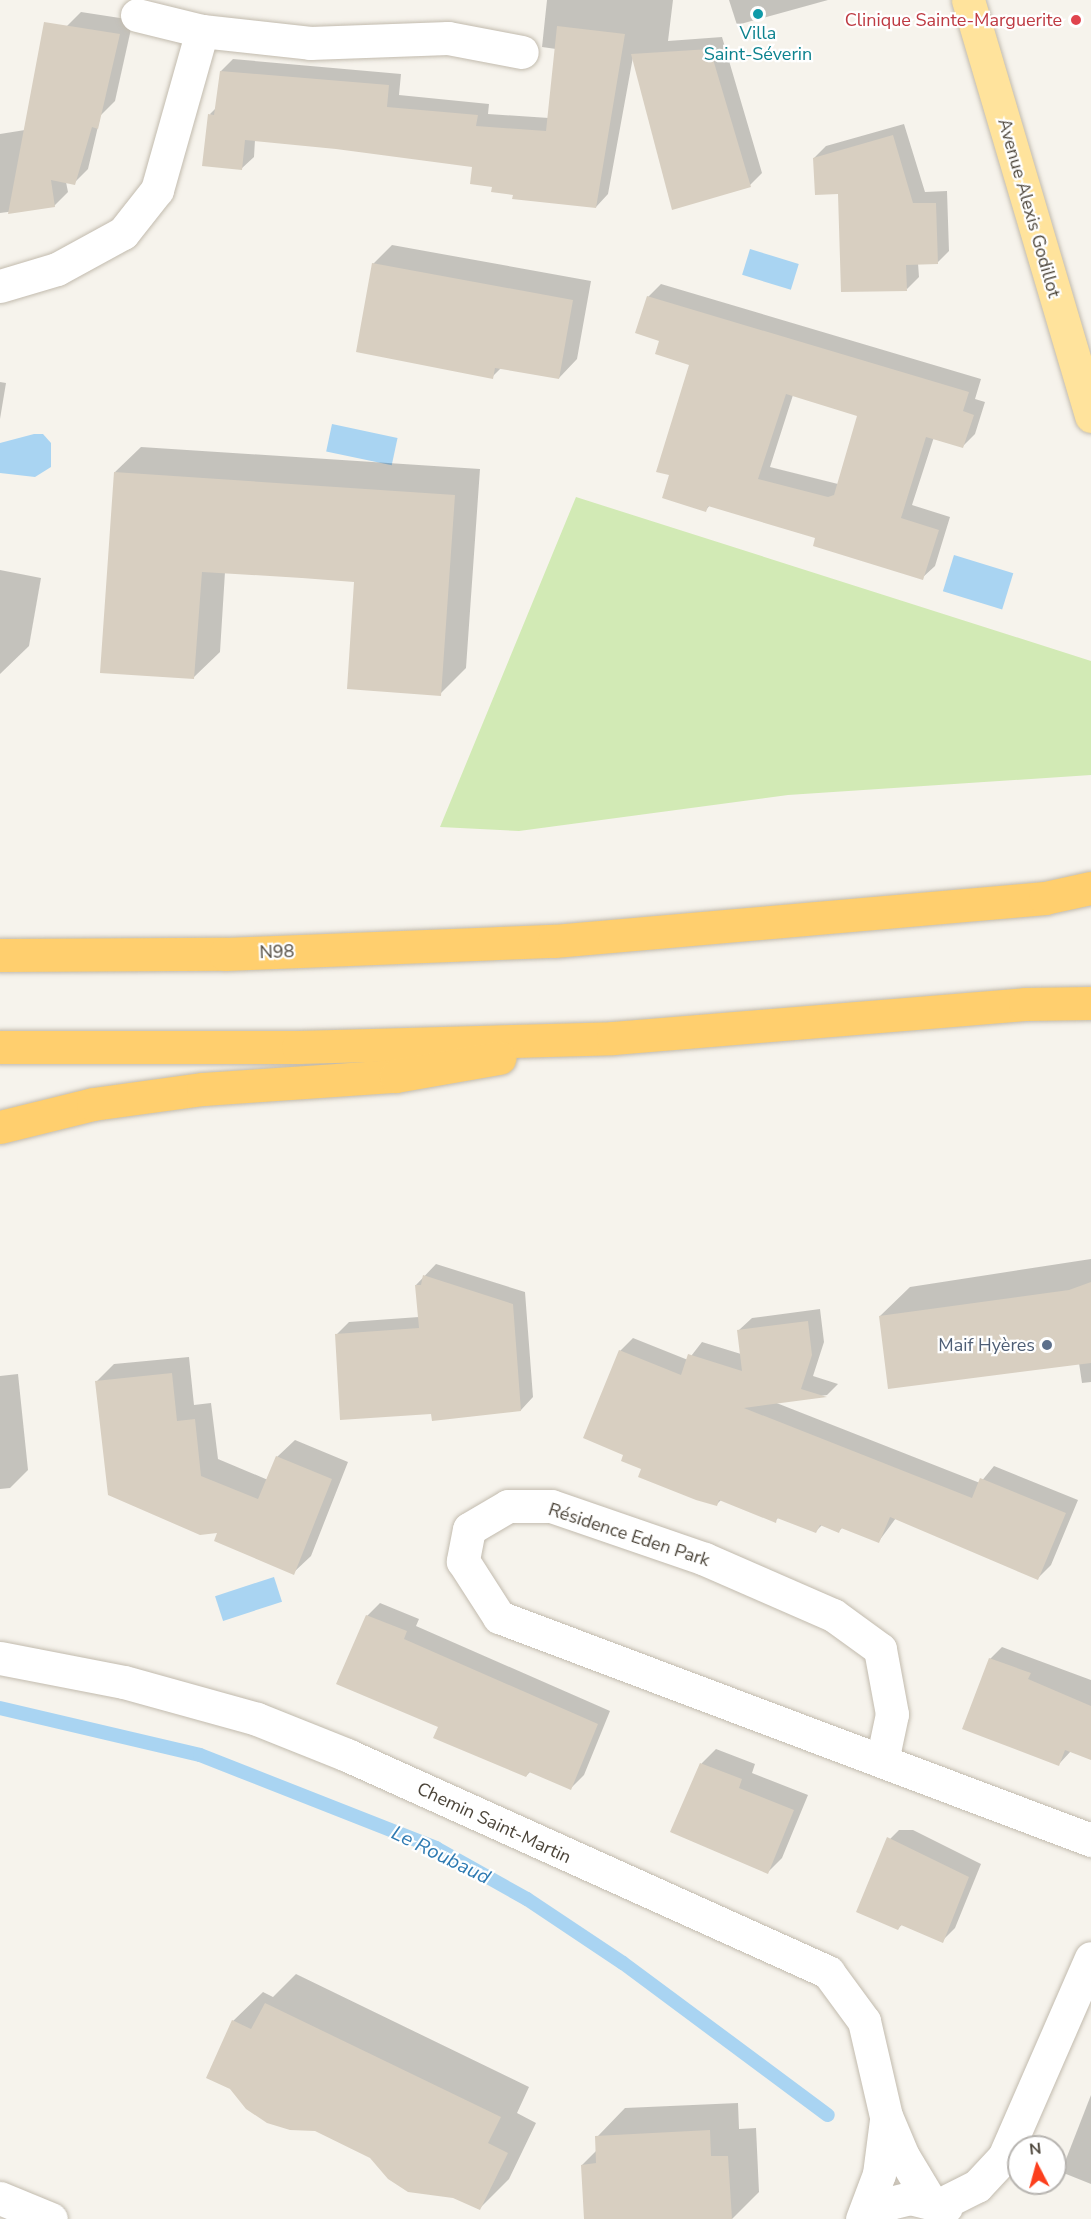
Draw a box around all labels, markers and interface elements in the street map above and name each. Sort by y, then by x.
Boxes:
marker: Villa Saint-Séverin [751,7,765,21]
place label: Clinique Sainte-Marguerite [845,9,1062,31]
marker: Clinique Sainte-Marguerite [1067,11,1085,29]
place label: Villa Saint-Séverin [704,23,812,66]
street label: Avenue Alexis Godillot [993,116,1065,300]
street label: N98 [259,941,295,963]
place label: Maif Hyères [938,1334,1035,1356]
marker: Maif Hyères [1040,1338,1054,1352]
street label: Résidence Eden Park [546,1499,712,1571]
street label: Chemin Saint-Martin [413,1778,575,1868]
water label: Le Roubaud [388,1821,494,1889]
north arrow [1007,2135,1067,2195]
text: N [1028,2138,1042,2161]

